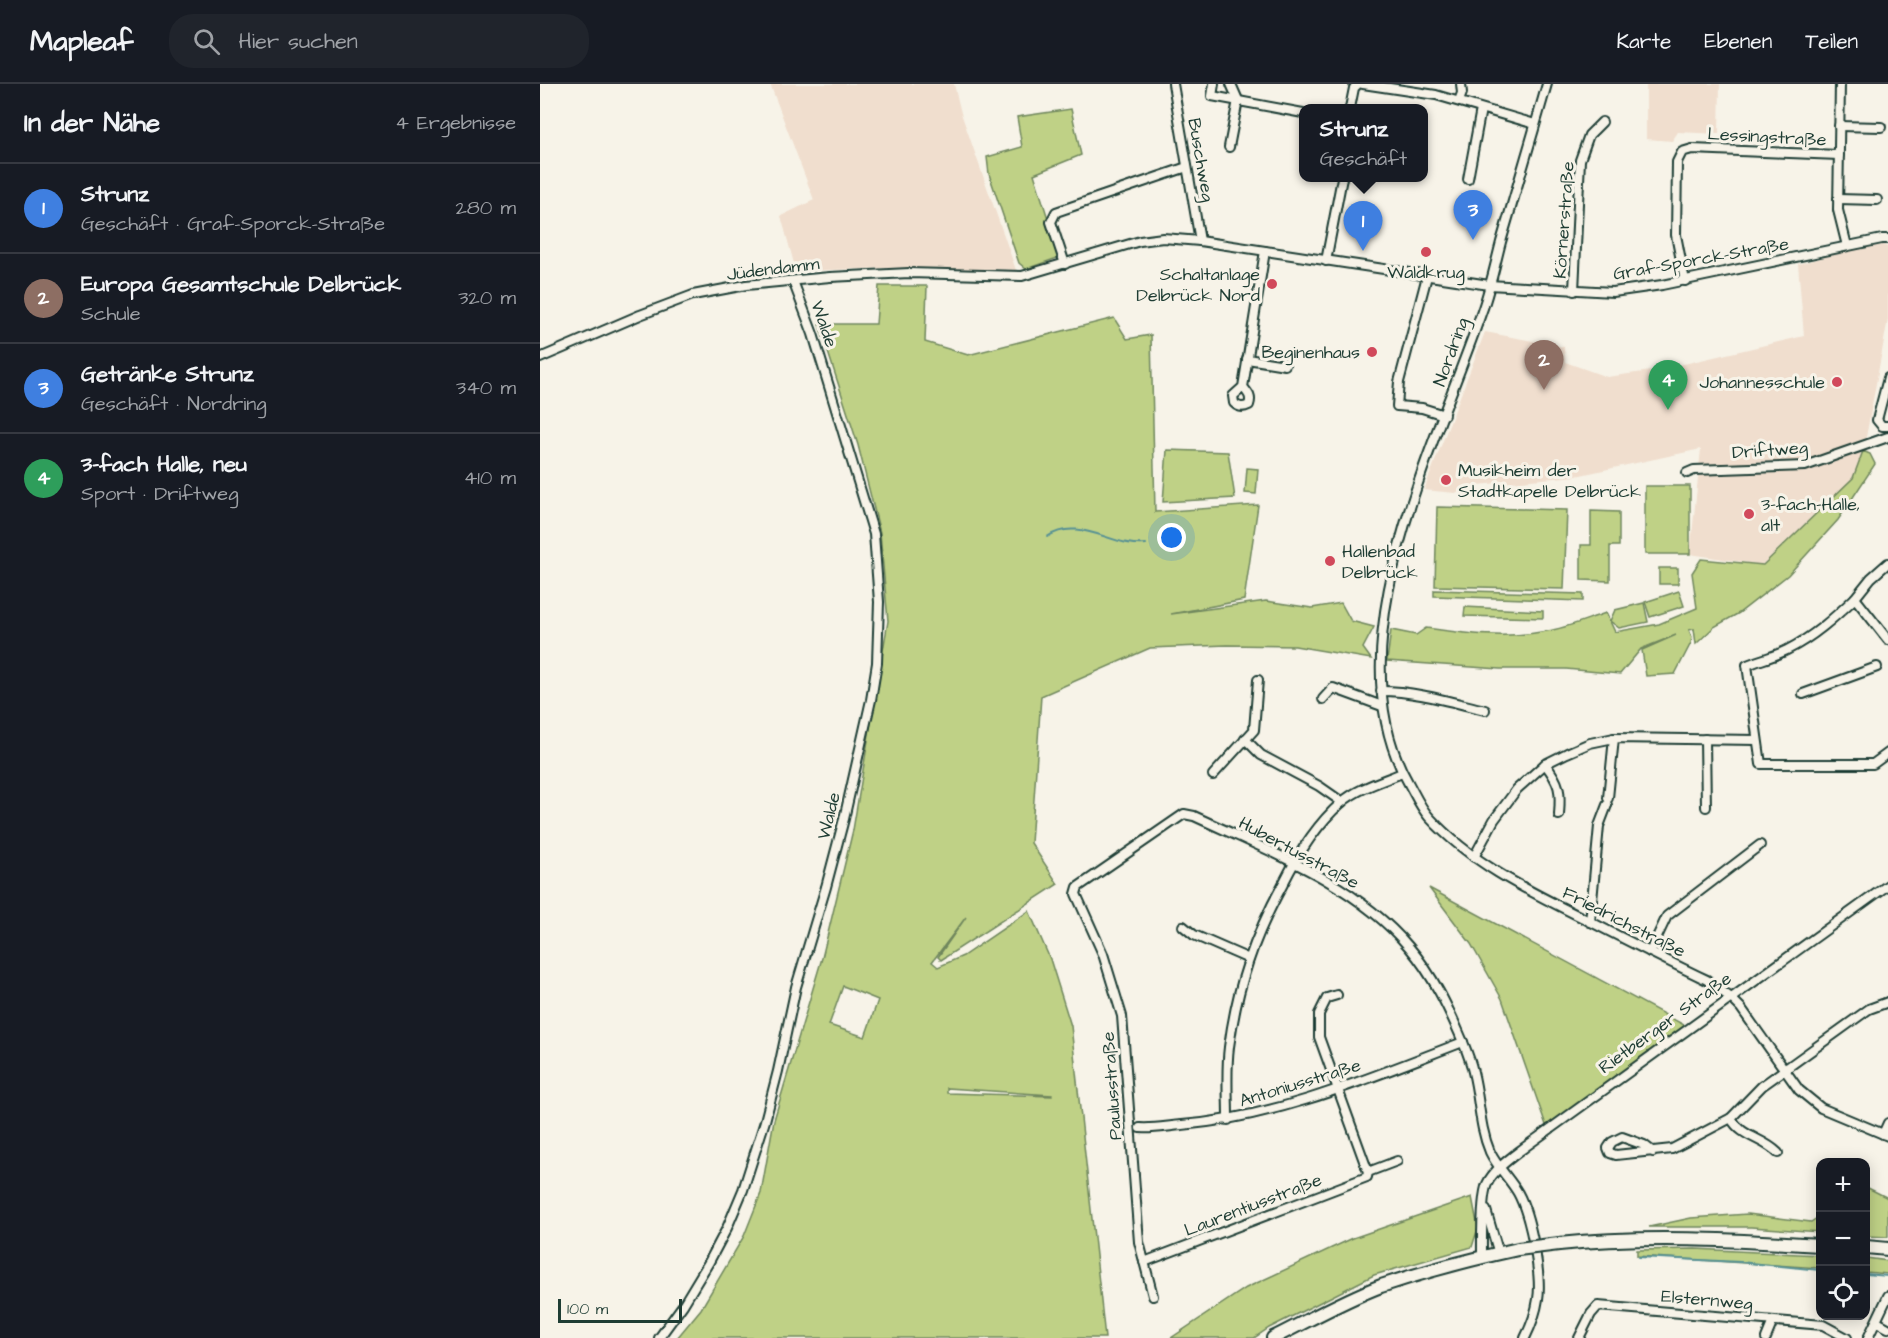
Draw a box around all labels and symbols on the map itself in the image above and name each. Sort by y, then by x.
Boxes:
street label: Buschweg [1180,116,1221,204]
street label: Lessingstraße [1707,121,1827,154]
street label: Körnerstraße [1547,160,1581,280]
pin: 3 [1454,190,1492,240]
pin: 1 [1344,202,1382,251]
street label: Graf-Sporck-Straße [1611,231,1791,287]
marker: Waldkrug [1419,245,1433,259]
street label: Jüdendamm [725,251,821,287]
place label: Waldkrug [1387,260,1465,286]
place label: Schaltanlage Delbrück Nord [1136,262,1260,308]
marker: Schaltanlage Delbrück Nord [1265,277,1279,291]
street label: Walde [804,297,844,351]
street label: Nordring [1427,314,1476,390]
place label: Beginenhaus [1261,340,1360,366]
pin: 2 [1524,340,1564,390]
marker: Beginenhaus [1365,345,1379,359]
pin: 4 [1648,360,1688,410]
place label: Johannesschule [1699,370,1825,395]
marker: Johannesschule [1830,375,1844,389]
street label: Driftweg [1731,435,1809,466]
place label: Musikheim der Stadtkapelle Delbrück [1458,458,1641,504]
marker: Musikheim der Stadtkapelle Delbrück [1439,473,1453,487]
place label: 3-fach-Halle, alt [1761,492,1860,538]
marker: 3-fach-Halle, alt [1742,507,1756,521]
your location [1157,523,1186,552]
place label: Hallenbad Delbrück [1342,539,1418,585]
marker: Hallenbad Delbrück [1323,554,1337,568]
street label: Walde [811,789,847,842]
street label: Hubertusstraße [1234,811,1364,895]
street label: Friedrichstraße [1558,880,1690,964]
street label: Rietberger Straße [1593,966,1737,1081]
street label: Paulusstraße [1096,1031,1128,1141]
street label: Antoniusstraße [1236,1053,1364,1113]
street label: Laurentiusstraße [1181,1167,1326,1243]
street label: Elsternweg [1660,1284,1754,1317]
scale bar [558,1296,682,1324]

